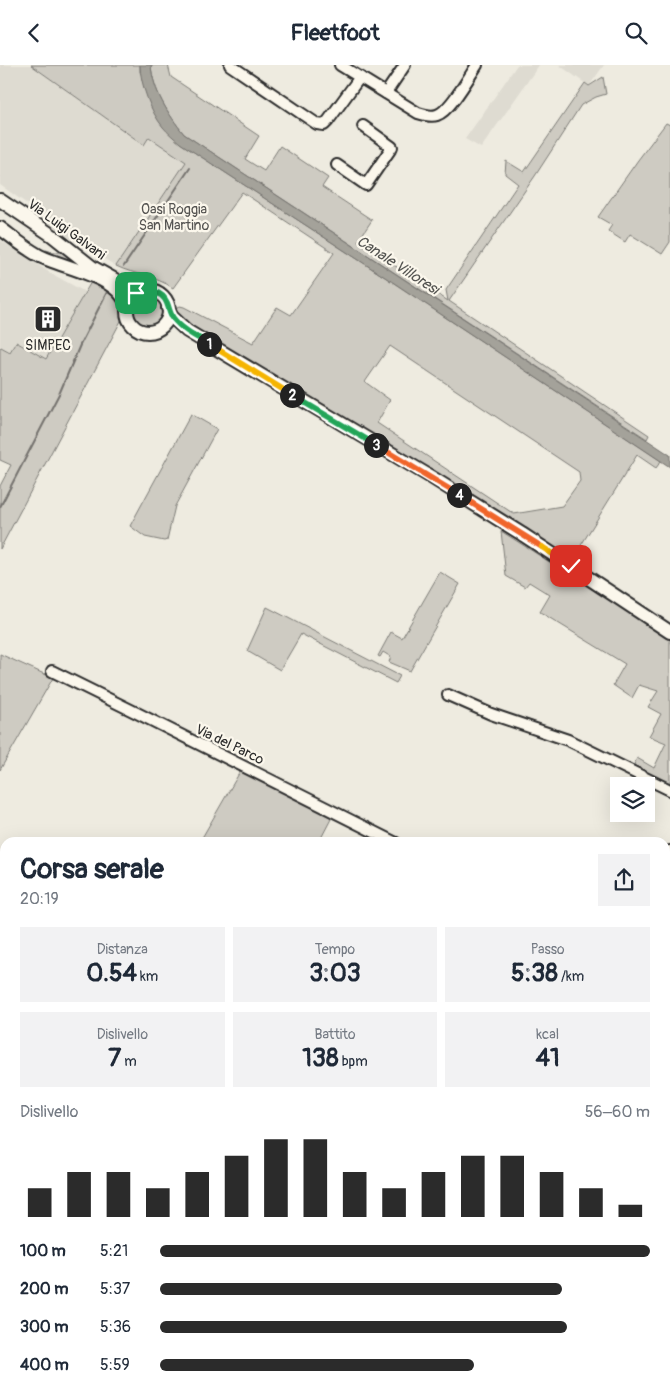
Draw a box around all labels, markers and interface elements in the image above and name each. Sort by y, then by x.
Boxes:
icon: back [20,19,48,47]
text: Fleetfoot [290,19,380,47]
icon: search [622,19,650,47]
street label: Via Luigi Galvani [24,195,109,264]
park label: Oasi Roggia San Martino [139,201,210,234]
water label: Canale Villoresi [353,232,444,300]
pin [115,272,157,314]
icon: arrive [122,279,150,307]
building icon: SIMPEC [33,304,63,334]
pin: 1 [196,331,222,357]
text: 1 [207,336,212,353]
place label: SIMPEC [25,337,71,354]
pin: 2 [280,383,304,407]
text: 2 [289,387,296,404]
pin: 3 [364,433,388,457]
text: 3 [373,437,380,454]
pin: 4 [446,483,472,507]
text: 4 [455,487,464,504]
pin [550,545,592,587]
icon: check [557,552,585,580]
street label: Via del Parco [193,721,267,769]
map controls [610,777,655,822]
button: layers [610,777,655,822]
text: Corsa serale [20,852,164,887]
button: share [598,854,650,906]
text: 20:19 [20,889,59,909]
text: Distanza [97,941,148,958]
text: Tempo [315,941,355,958]
text: Passo [531,941,565,958]
text: 0.54 [86,958,137,989]
text: 3:03 [309,958,361,989]
text: 5:38 [511,958,558,989]
text: km [137,968,158,985]
text: /km [558,968,584,985]
text: Dislivello [97,1026,148,1043]
text: Battito [315,1026,355,1043]
text: kcal [536,1026,559,1043]
text: 7 [108,1043,121,1074]
text: 138 [302,1043,339,1074]
text: 41 [536,1043,560,1074]
text: m [121,1053,137,1070]
text: bpm [339,1053,368,1070]
text: Dislivello [20,1102,78,1122]
text: 56–60 m [585,1102,650,1122]
text: 100 m [20,1241,66,1261]
text: 5:21 [100,1241,128,1261]
text: 200 m [20,1279,68,1299]
text: 5:37 [100,1279,130,1299]
text: 300 m [20,1317,68,1337]
text: 5:36 [100,1317,131,1337]
text: 400 m [20,1355,69,1375]
text: 5:59 [100,1355,130,1375]

